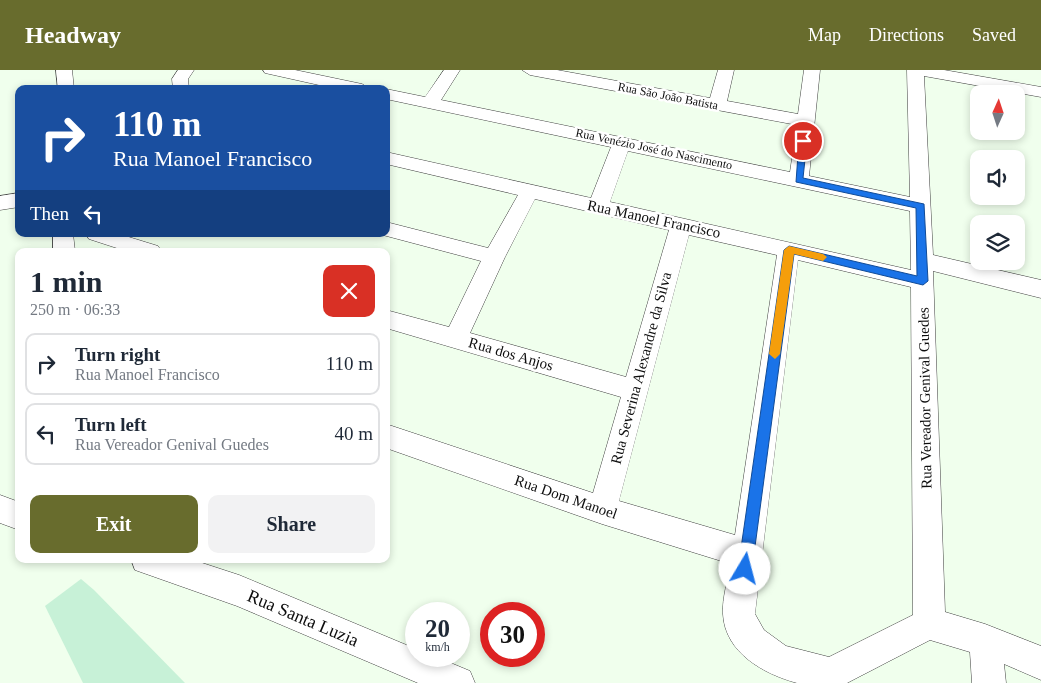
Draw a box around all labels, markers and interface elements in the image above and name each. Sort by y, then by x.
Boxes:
text: Headway [25,22,121,48]
text: Map [808,25,841,45]
text: Directions [869,25,944,45]
text: Saved [972,25,1016,45]
street label: Rua São João Batista [617,79,720,113]
north arrow [970,85,1025,140]
map controls [970,85,1025,270]
icon: right [30,105,95,170]
text: 110 m [113,105,201,144]
pin [782,120,824,162]
street label: Rua Venézio José do Nascimento [574,126,734,172]
icon: arrive [789,127,817,155]
text: Rua Manoel Francisco [113,146,312,171]
button: sound [970,150,1025,205]
street label: Rua Manoel Francisco [586,197,722,241]
icon: left [79,200,107,228]
text: Then [30,203,69,224]
button: layers [970,215,1025,270]
text: 1 min [30,265,103,298]
button: close [323,265,375,317]
street label: Rua Severina Alexandre da Silva [608,270,674,466]
text: 250 m · 06:33 [30,301,120,318]
street label: Rua Vereador Genival Guedes [915,307,935,489]
street label: Rua dos Anjos [467,334,555,374]
text: Turn right [75,344,160,365]
icon: right [32,350,60,378]
text: 110 m [326,353,373,374]
text: Rua Manoel Francisco [75,366,220,383]
text: Turn left [75,414,147,435]
icon: left [32,420,60,448]
text: 40 m [334,423,373,444]
text: Rua Vereador Genival Guedes [75,436,269,453]
street label: Rua Dom Manoel [513,472,619,522]
button: Exit [30,495,198,553]
button: Share [208,495,375,553]
position arrow [718,542,770,594]
street label: Rua Santa Luzia [244,586,362,650]
speed limit sign: 30 [480,602,545,667]
text: 20 [425,615,450,642]
text: km/h [425,640,450,654]

